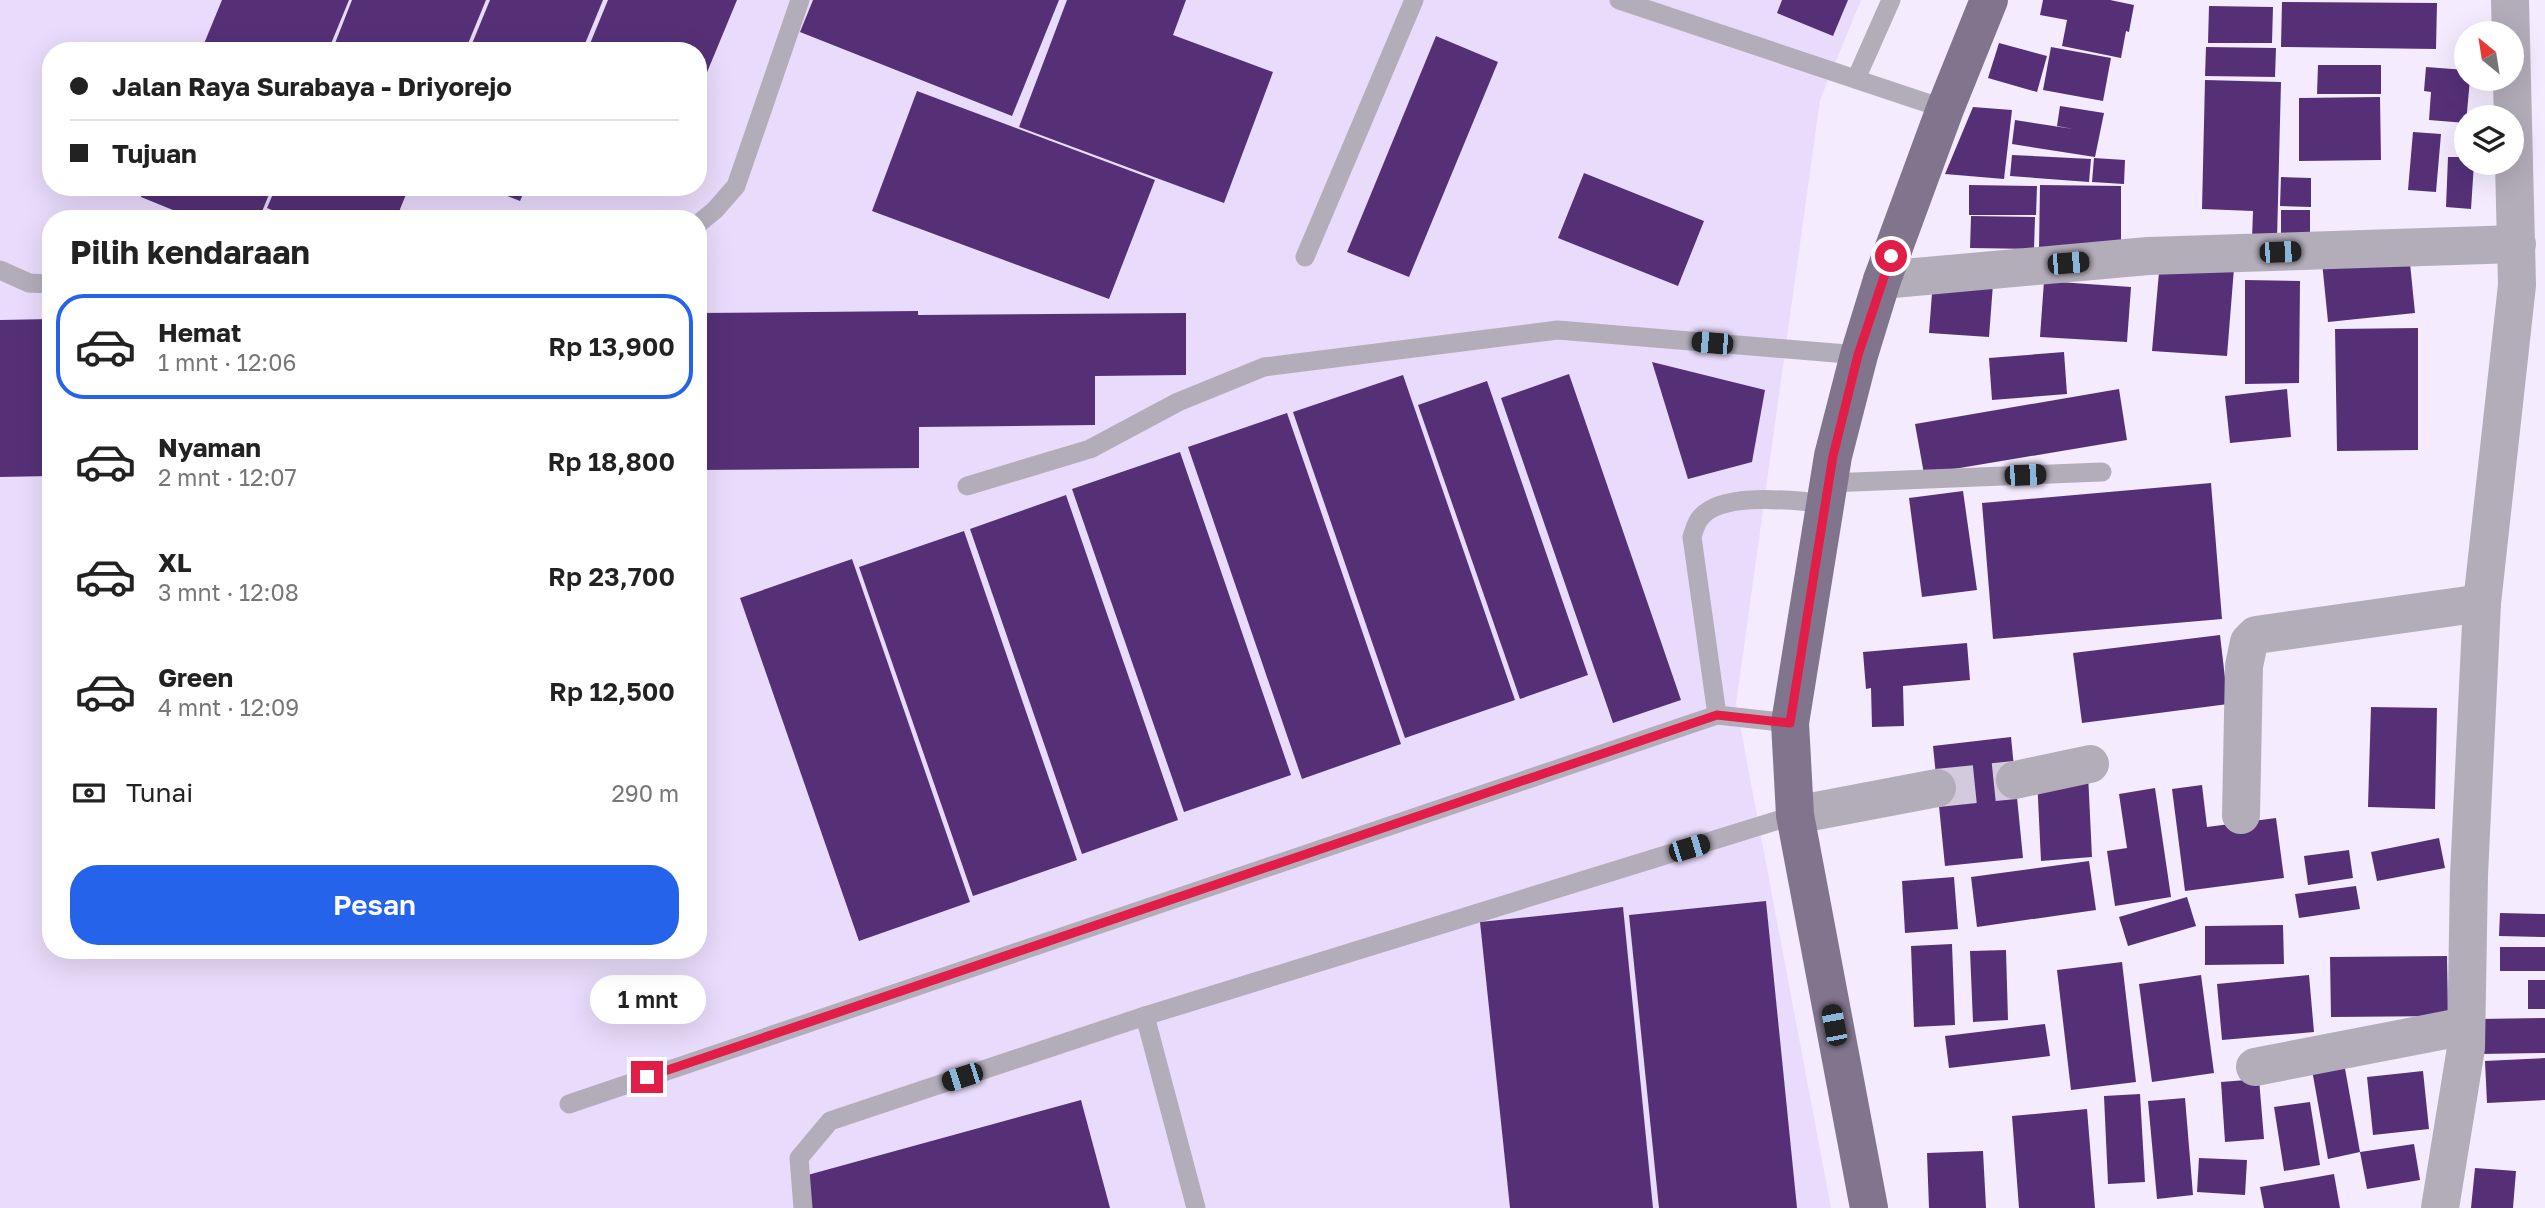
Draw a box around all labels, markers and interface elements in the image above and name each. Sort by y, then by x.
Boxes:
north arrow [2454,21,2524,91]
map controls [2454,21,2524,175]
text: Jalan Raya Surabaya - Driyorejo [112,71,512,102]
button: layers [2454,105,2524,175]
text: Tujuan [112,138,197,169]
text: Pilih kendaraan [70,233,310,271]
route start [1875,240,1907,272]
car [2259,241,2302,263]
car [2047,251,2090,275]
icon: car [74,315,137,378]
text: Hemat [158,317,241,348]
text: Rp 13,900 [548,331,675,362]
car [1691,331,1734,355]
text: 1 mnt · 12:06 [158,348,296,376]
icon: car [74,430,137,493]
text: Nyaman [158,432,261,463]
text: Rp 18,800 [547,446,675,477]
text: 2 mnt · 12:07 [158,463,297,491]
car [2004,464,2047,486]
icon: car [74,545,137,608]
text: XL [158,547,192,578]
text: Rp 23,700 [548,561,675,592]
text: 3 mnt · 12:08 [158,578,299,606]
icon: car [74,660,137,723]
text: Green [158,662,233,693]
text: Rp 12,500 [549,676,675,707]
text: 4 mnt · 12:09 [158,693,299,721]
icon: cash [70,774,108,812]
text: Tunai [126,777,193,808]
text: 290 m [611,779,679,807]
car [1666,832,1713,864]
button: Pesan [70,865,679,945]
callout: 1 mnt [589,976,705,1024]
text: 1 mnt [618,985,678,1013]
car [1820,1002,1849,1048]
route end [631,1061,663,1093]
car [939,1061,986,1093]

